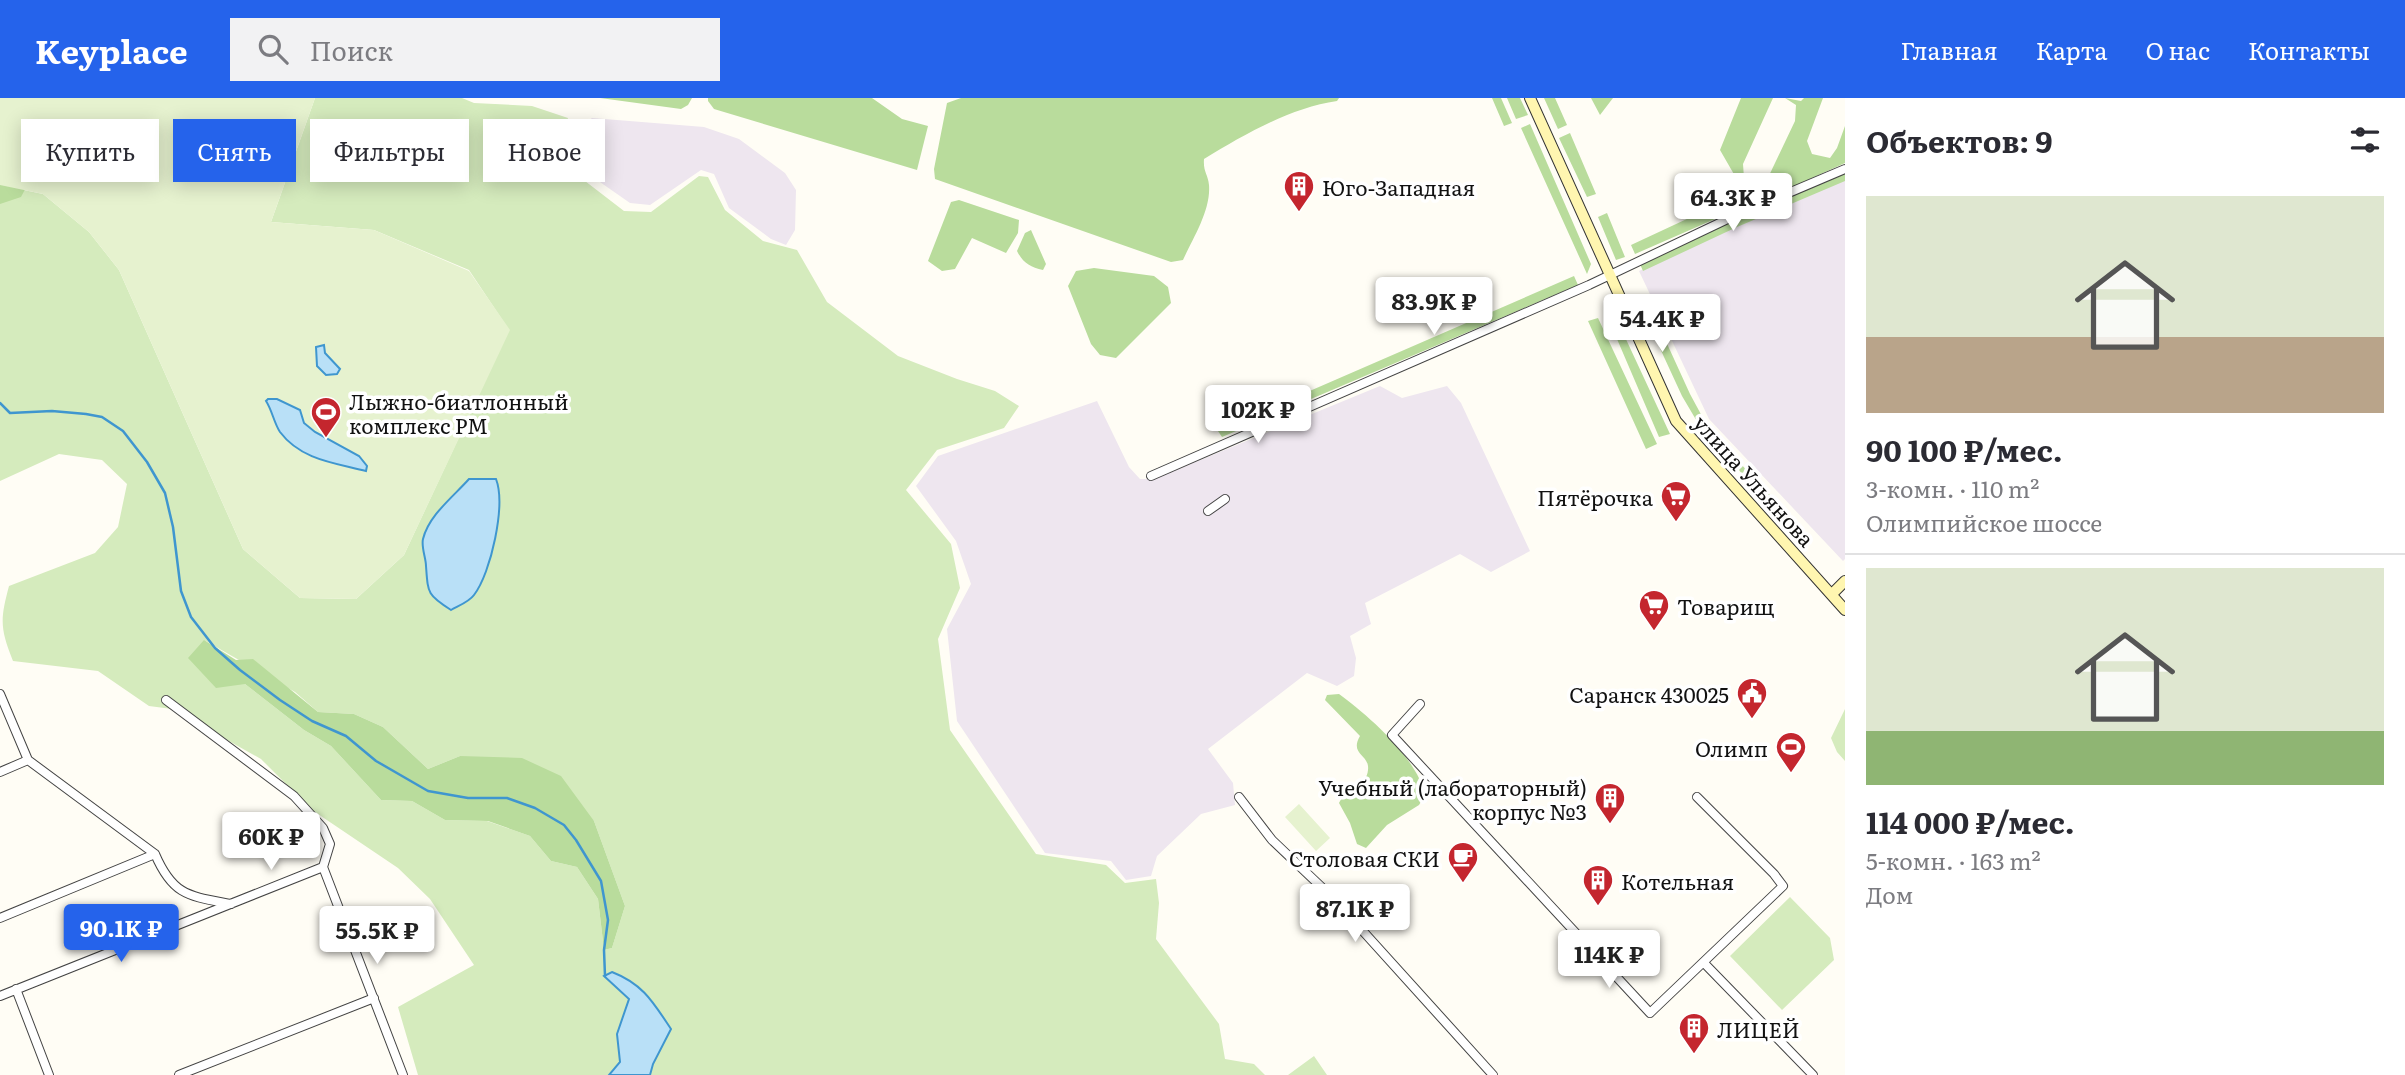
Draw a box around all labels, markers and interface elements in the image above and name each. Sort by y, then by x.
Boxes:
search box [230,18,720,81]
text: Keyplace [35,25,188,74]
icon: search [254,30,292,68]
text: Поиск [310,30,393,69]
text: Главная [1900,32,1998,67]
text: Карта [2036,32,2108,67]
text: О нас [2146,32,2210,67]
text: Контакты [2248,32,2370,67]
text: Объектов: 9 [1866,118,2053,162]
chip: Купить [21,119,159,182]
chip: Снять [173,119,296,182]
chip: Фильтры [310,119,469,182]
chip: Новое [483,119,605,182]
icon: filters [2346,121,2384,159]
building icon: Юго-Западная [1282,169,1316,213]
place label: Юго-Западная [1322,171,1475,202]
pin: 64.3K ₽ [1668,174,1798,233]
text: 64.3K ₽ [1690,179,1776,213]
icon: home [2062,242,2188,368]
pin: 83.9K ₽ [1369,278,1499,337]
text: 83.9K ₽ [1391,283,1477,317]
pin: 54.4K ₽ [1597,294,1727,354]
text: 54.4K ₽ [1619,300,1705,334]
place label: Лыжно-биатлонный комплекс РМ [349,385,569,440]
pin: 102K ₽ [1201,386,1315,445]
text: 102K ₽ [1221,391,1295,425]
sports icon: Лыжно-биатлонный комплекс РМ [309,395,343,439]
street label: улица Ульянова [1687,407,1823,553]
text: 90 100 ₽/мес. [1866,427,2063,471]
text: 3-комн. · 110 m² [1866,471,2039,505]
supermarket icon: Пятёрочка [1659,479,1693,523]
place label: Пятёрочка [1537,481,1654,512]
text: Олимпийское шоссе [1866,505,2102,539]
supermarket icon: Товарищ [1637,588,1671,632]
place label: Товарищ [1677,590,1775,621]
icon: home [2062,614,2188,740]
public building icon: Саранск 430025 [1735,676,1769,720]
place label: Саранск 430025 [1569,678,1729,709]
sports icon: Олимп [1774,730,1808,774]
place label: Олимп [1695,732,1768,763]
place label: Учебный (лабораторный) корпус №3 [1318,771,1587,826]
building icon: Учебный (лабораторный) корпус №3 [1593,781,1627,825]
text: 114 000 ₽/мес. [1866,799,2075,843]
pin: 60K ₽ [222,812,320,872]
text: 60K ₽ [238,818,304,852]
cafe icon: Столовая СКИ [1446,840,1480,884]
place label: Столовая СКИ [1289,842,1440,873]
text: 5-комн. · 163 m² [1866,843,2041,877]
building icon: Котельная [1581,863,1615,907]
place label: Котельная [1621,865,1734,896]
text: Дом [1866,877,1913,911]
pin: 87.1K ₽ [1290,884,1420,944]
text: 87.1K ₽ [1316,890,1394,924]
pin: 90.1K ₽ [56,904,186,964]
pin: 55.5K ₽ [312,906,442,966]
text: 90.1K ₽ [80,910,162,944]
text: 55.5K ₽ [335,912,419,946]
pin: 114K ₽ [1552,930,1666,990]
text: 114K ₽ [1574,936,1644,970]
building icon: ЛИЦЕЙ [1677,1011,1711,1055]
place label: ЛИЦЕЙ [1717,1013,1800,1044]

